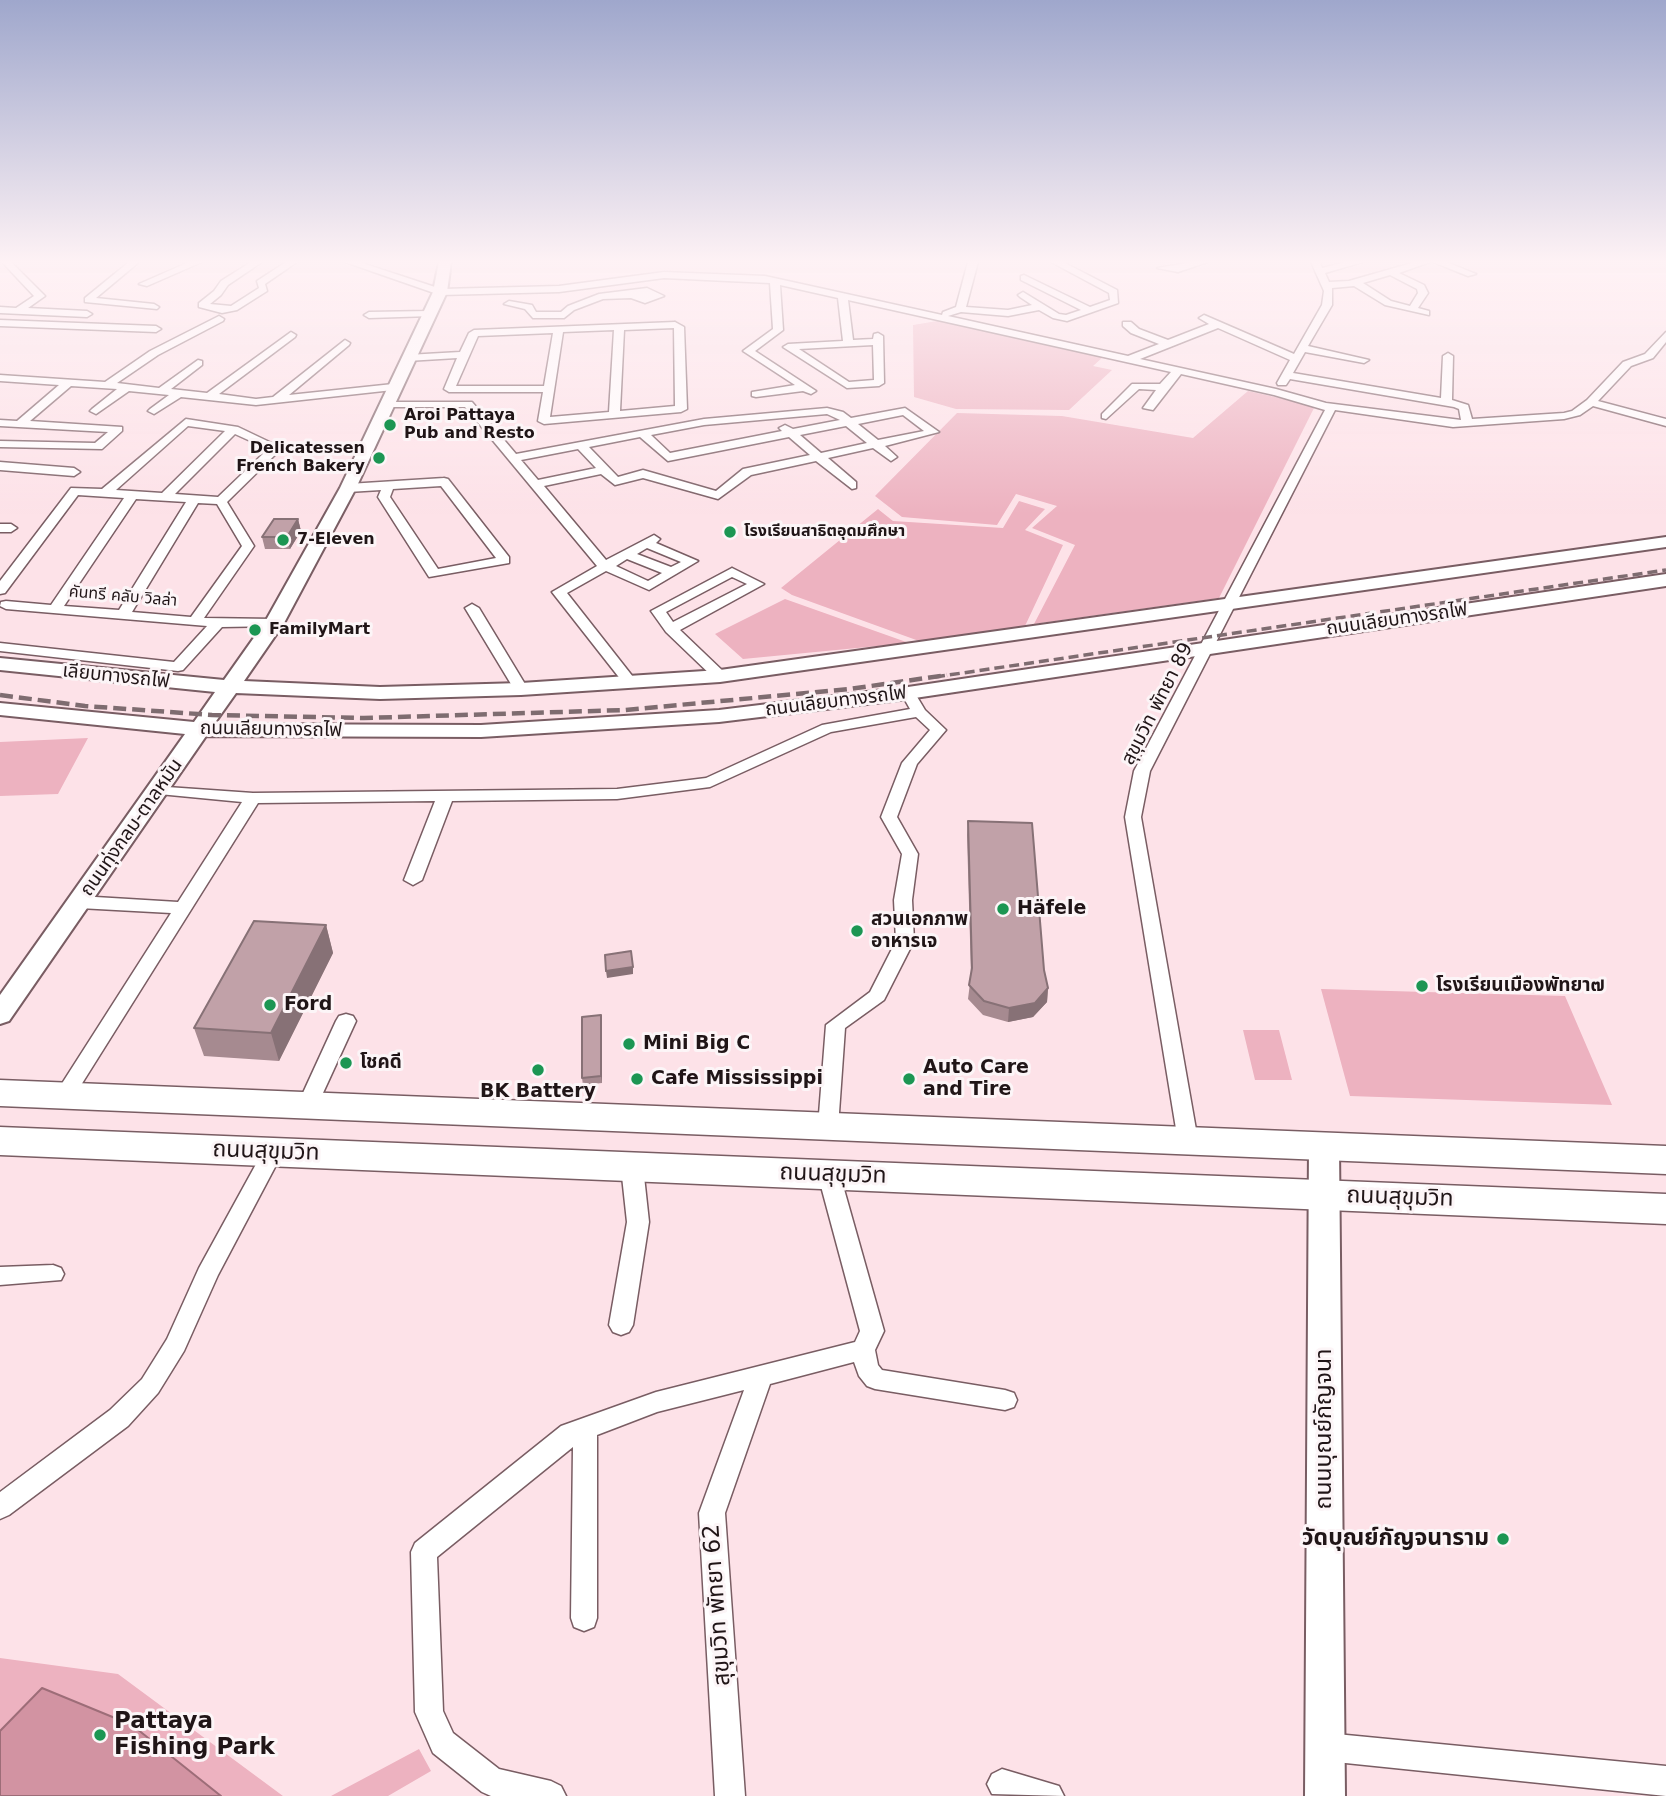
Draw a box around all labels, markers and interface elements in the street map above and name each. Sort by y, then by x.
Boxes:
place label: Aroi Pattaya Pub and Resto [404,406,535,444]
marker: Aroi Pattaya Pub and Resto [382,417,398,433]
place label: Delicatessen French Bakery [236,439,365,477]
marker: Delicatessen French Bakery [371,450,387,466]
place label: โรงเรียนสาธิตอุดมศึกษา [744,522,905,542]
marker: โรงเรียนสาธิตอุดมศึกษา [722,524,738,540]
place label: 7-Eleven [297,530,375,550]
marker: 7-Eleven [275,532,291,548]
street label: คันทรี คลับ วิลล่า [68,583,178,611]
street label: ถนนเลียบทางรถไฟ [1325,599,1469,641]
place label: FamilyMart [269,620,370,640]
marker: FamilyMart [247,622,263,638]
street label: สุขุมวิท พัทยา 89 [1117,639,1199,769]
street label: เลียบทางรถไฟ [61,660,171,694]
street label: ถนนเลียบทางรถไฟ [764,682,908,722]
street label: ถนนเลียบทางรถไฟ [200,717,342,743]
street label: ถนนทุ่งกลม-ตาลหมัน [76,755,188,901]
place label: Häfele [1017,898,1086,920]
marker: Häfele [995,901,1011,917]
place label: สวนเอกภาพ อาหารเจ [871,909,968,953]
marker: สวนเอกภาพ อาหารเจ [849,923,865,939]
place label: โรงเรียนเมืองพัทยา๗ [1436,975,1605,997]
marker: โรงเรียนเมืองพัทยา๗ [1414,978,1430,994]
place label: Ford [284,994,332,1016]
marker: Ford [262,997,278,1013]
place label: Mini Big C [643,1033,750,1055]
marker: Mini Big C [621,1036,637,1052]
place label: โชคดี [360,1052,402,1074]
marker: โชคดี [338,1055,354,1071]
place label: Auto Care and Tire [923,1057,1029,1101]
marker: BK Battery [530,1062,546,1078]
place label: Cafe Mississippi [651,1068,823,1090]
marker: Cafe Mississippi [629,1071,645,1087]
marker: Auto Care and Tire [901,1071,917,1087]
place label: BK Battery [480,1081,596,1103]
street label: ถนนสุขุมวิท [212,1136,320,1168]
street label: ถนนสุขุมวิท [779,1159,887,1191]
street label: ถนนสุขุมวิท [1346,1182,1454,1214]
street label: ถนนบุณย์กัญจนา [1311,1349,1339,1509]
street label: สุขุมวิท พัทยา 62 [699,1523,737,1687]
place label: วัดบุณย์กัญจนาราม [1302,1525,1489,1553]
marker: วัดบุณย์กัญจนาราม [1495,1531,1511,1547]
place label: Pattaya Fishing Park [114,1708,275,1762]
marker: Pattaya Fishing Park [92,1727,108,1743]

